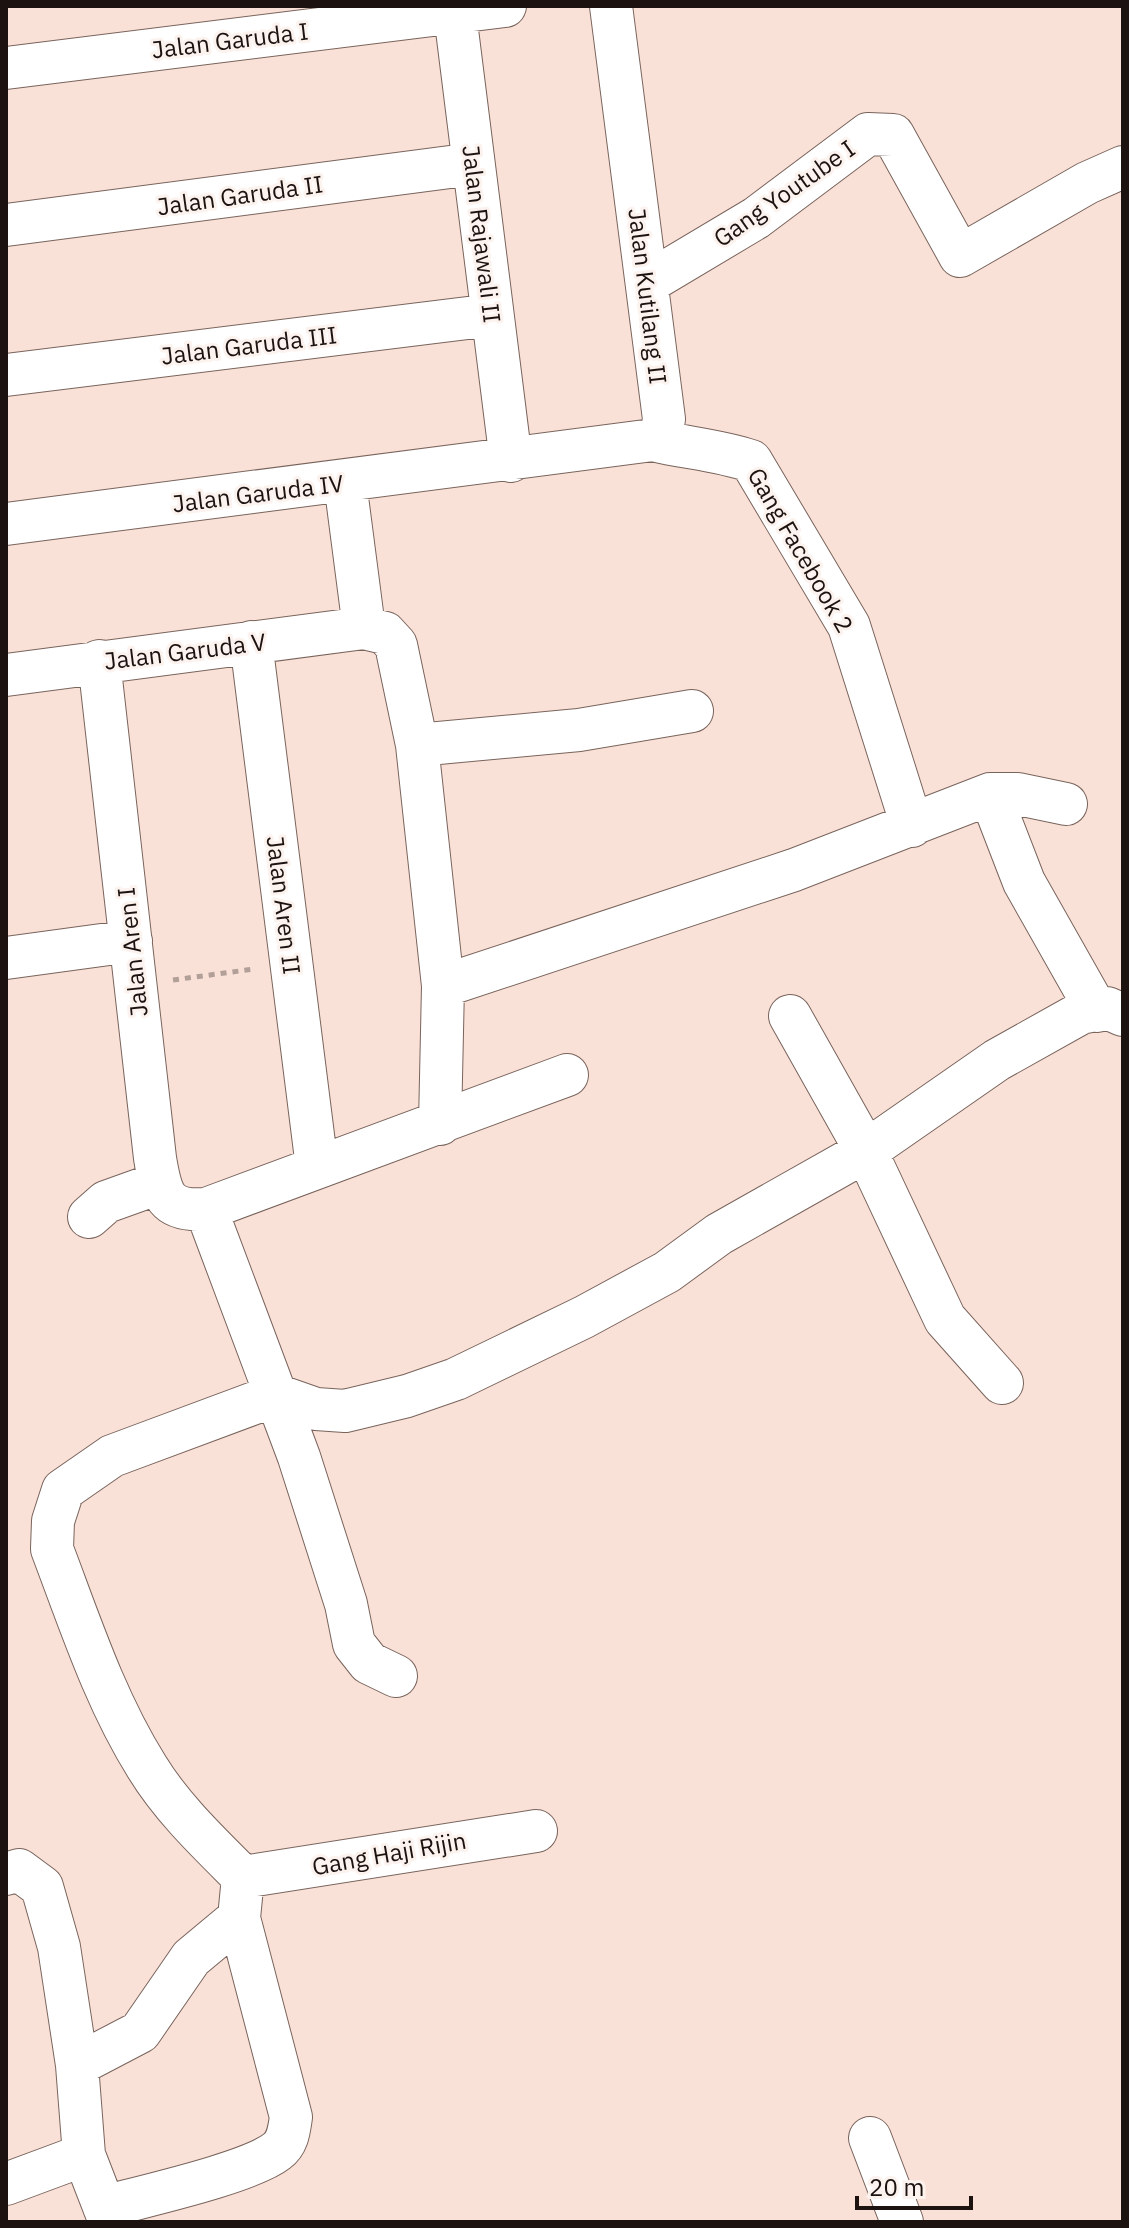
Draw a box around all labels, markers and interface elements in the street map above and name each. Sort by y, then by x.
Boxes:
street label: Jalan Garuda I [150,15,310,65]
street label: Gang Youtube I [707,132,861,254]
street label: Jalan Rajawali II [455,143,509,325]
street label: Jalan Garuda II [155,168,325,222]
street label: Jalan Kutilang II [621,206,675,386]
street label: Jalan Garuda III [159,318,339,372]
street label: Gang Facebook 2 [741,462,861,638]
street label: Jalan Garuda IV [171,467,346,519]
street label: Jalan Garuda V [102,625,268,677]
street label: Jalan Aren II [260,834,308,976]
street label: Jalan Aren I [109,886,155,1018]
street label: Gang Haji Rijin [309,1824,469,1882]
scale bar [857,2160,971,2210]
text: 20 m [869,2171,924,2203]

